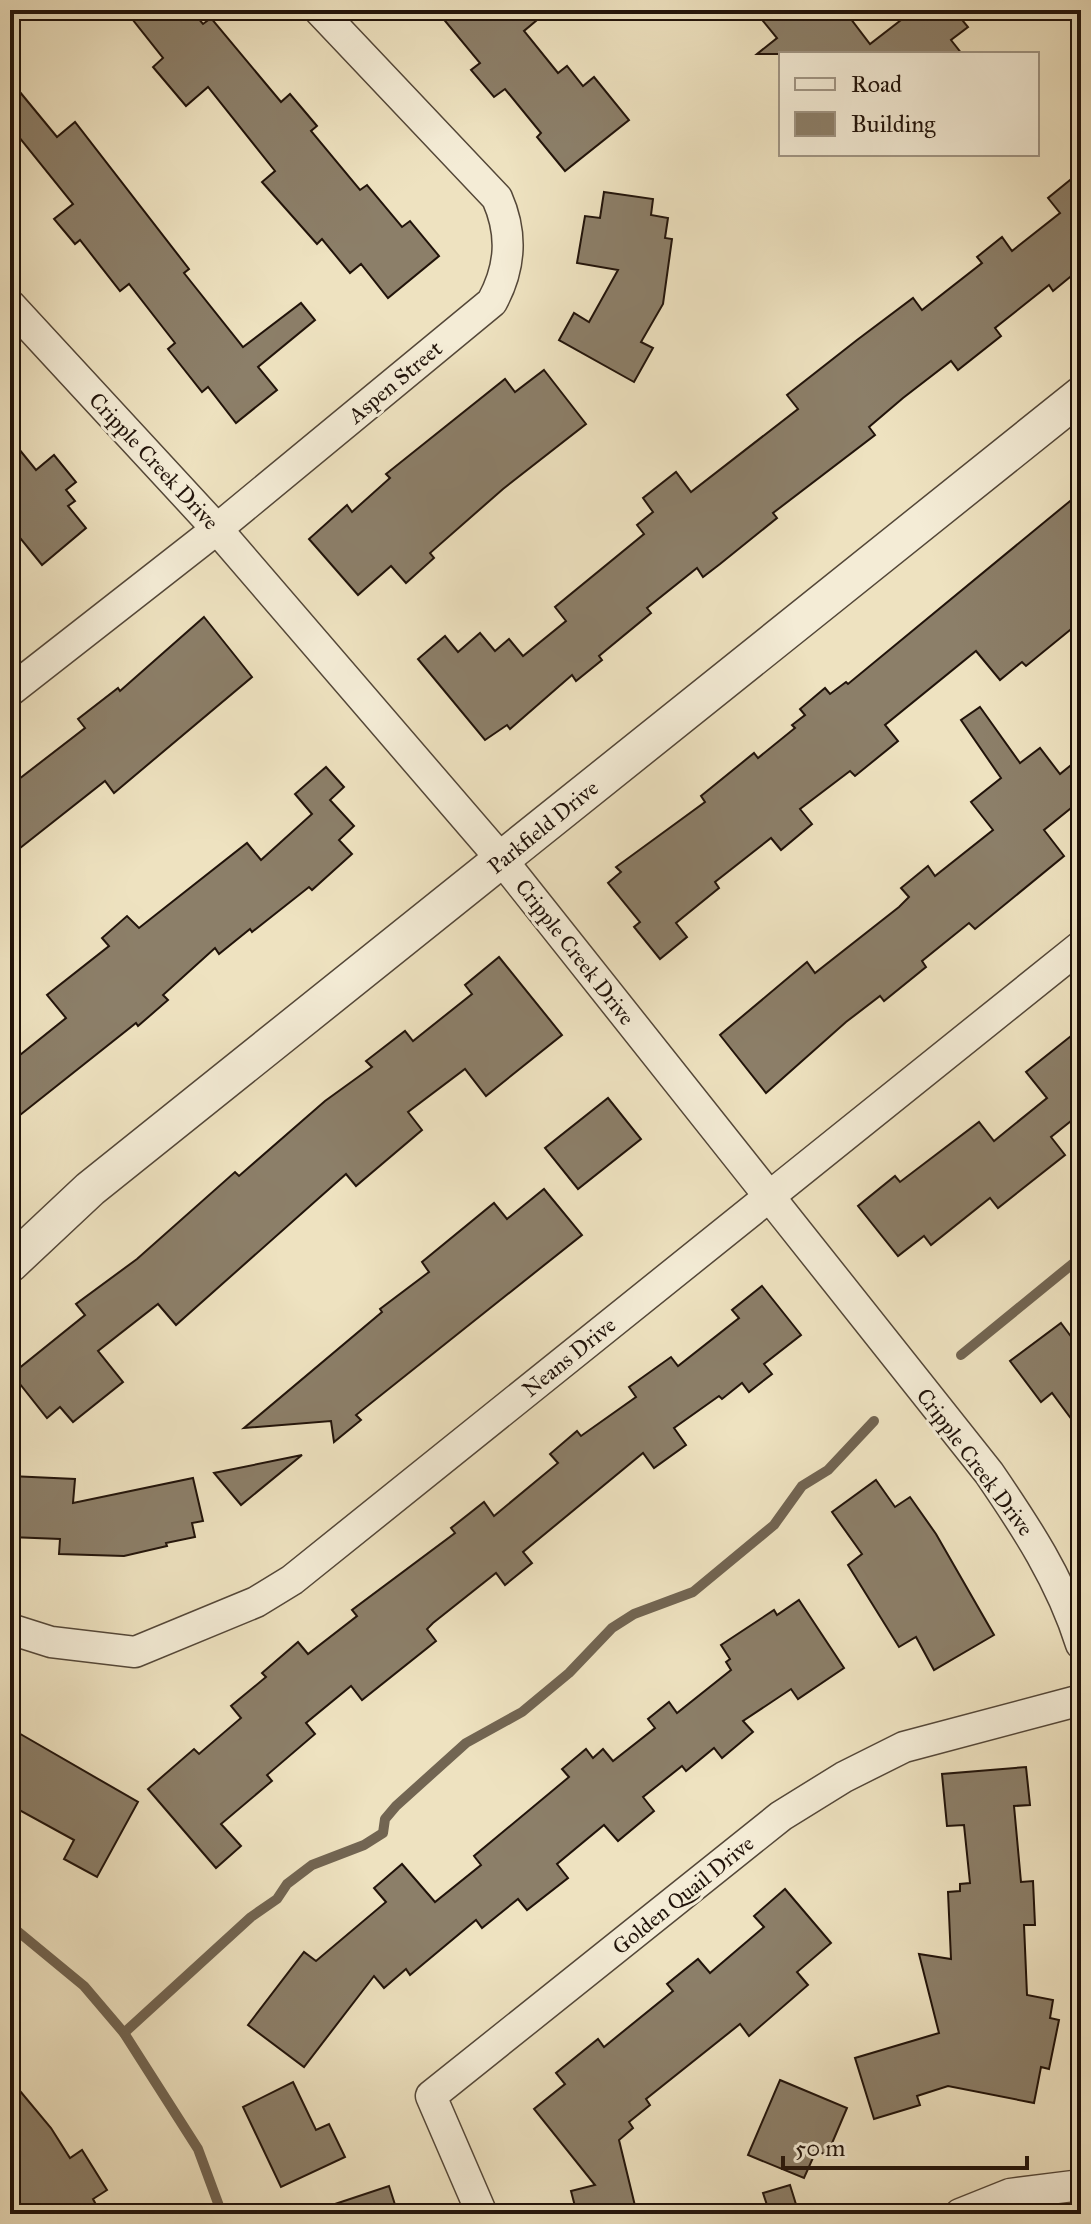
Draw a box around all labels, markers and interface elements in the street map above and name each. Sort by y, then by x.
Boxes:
legend [779,52,1039,156]
text: Road [851,69,902,99]
text: Building [851,109,936,139]
street label: Aspen Street [342,335,448,430]
street label: Cripple Creek Drive [83,387,225,535]
street label: Parkfield Drive [482,774,604,880]
street label: Cripple Creek Drive [510,874,640,1030]
street label: Neans Drive [517,1311,621,1403]
street label: Cripple Creek Drive [911,1383,1039,1541]
street label: Golden Quail Drive [607,1830,759,1960]
scale bar [783,2120,1027,2170]
text: 50 m [795,2133,845,2163]

